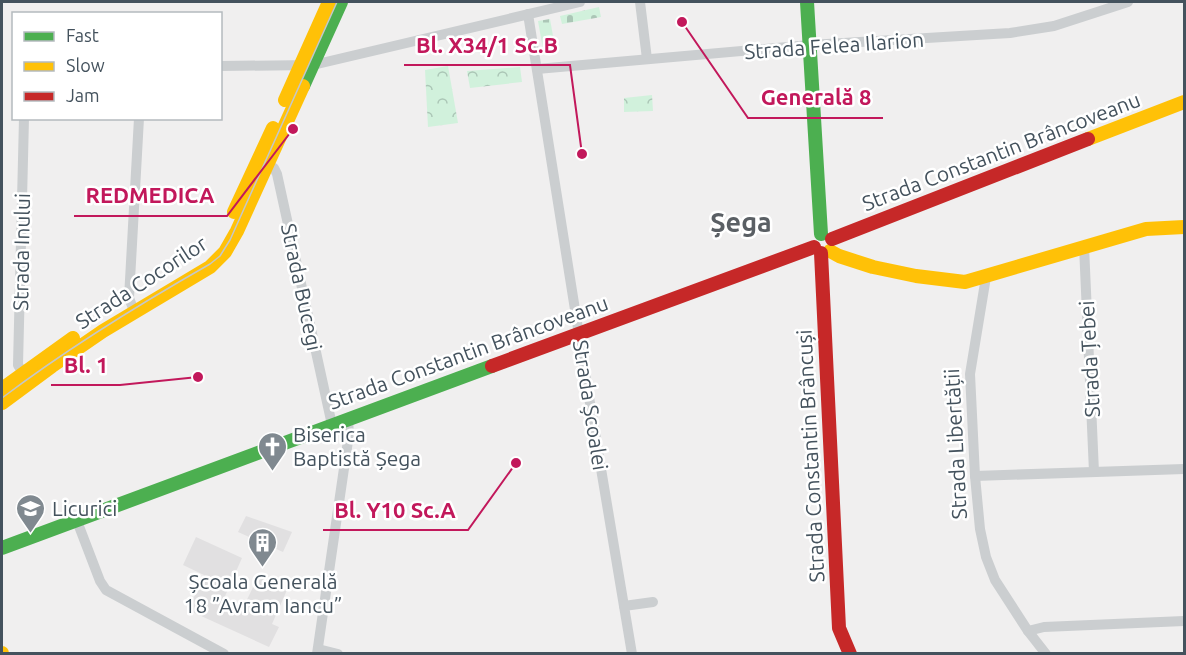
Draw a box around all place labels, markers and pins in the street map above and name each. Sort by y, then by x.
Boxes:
callout: Bl. X34/1 Sc.B [404,25,570,65]
callout: Generală 8 [748,78,883,118]
callout: REDMEDICA [74,176,227,216]
callout: Bl. 1 [51,345,120,385]
place label: Biserica Baptistă Șega [293,422,421,470]
church icon: Biserica Baptistă Șega [256,430,288,472]
callout: Bl. Y10 Sc.A [323,490,468,530]
school or university icon: Licurici [15,492,47,534]
place label: Licurici [52,496,117,520]
building icon: Școala Generală 18 ”Avram Iancu” [247,526,279,568]
place label: Școala Generală 18 ”Avram Iancu” [184,569,342,617]

